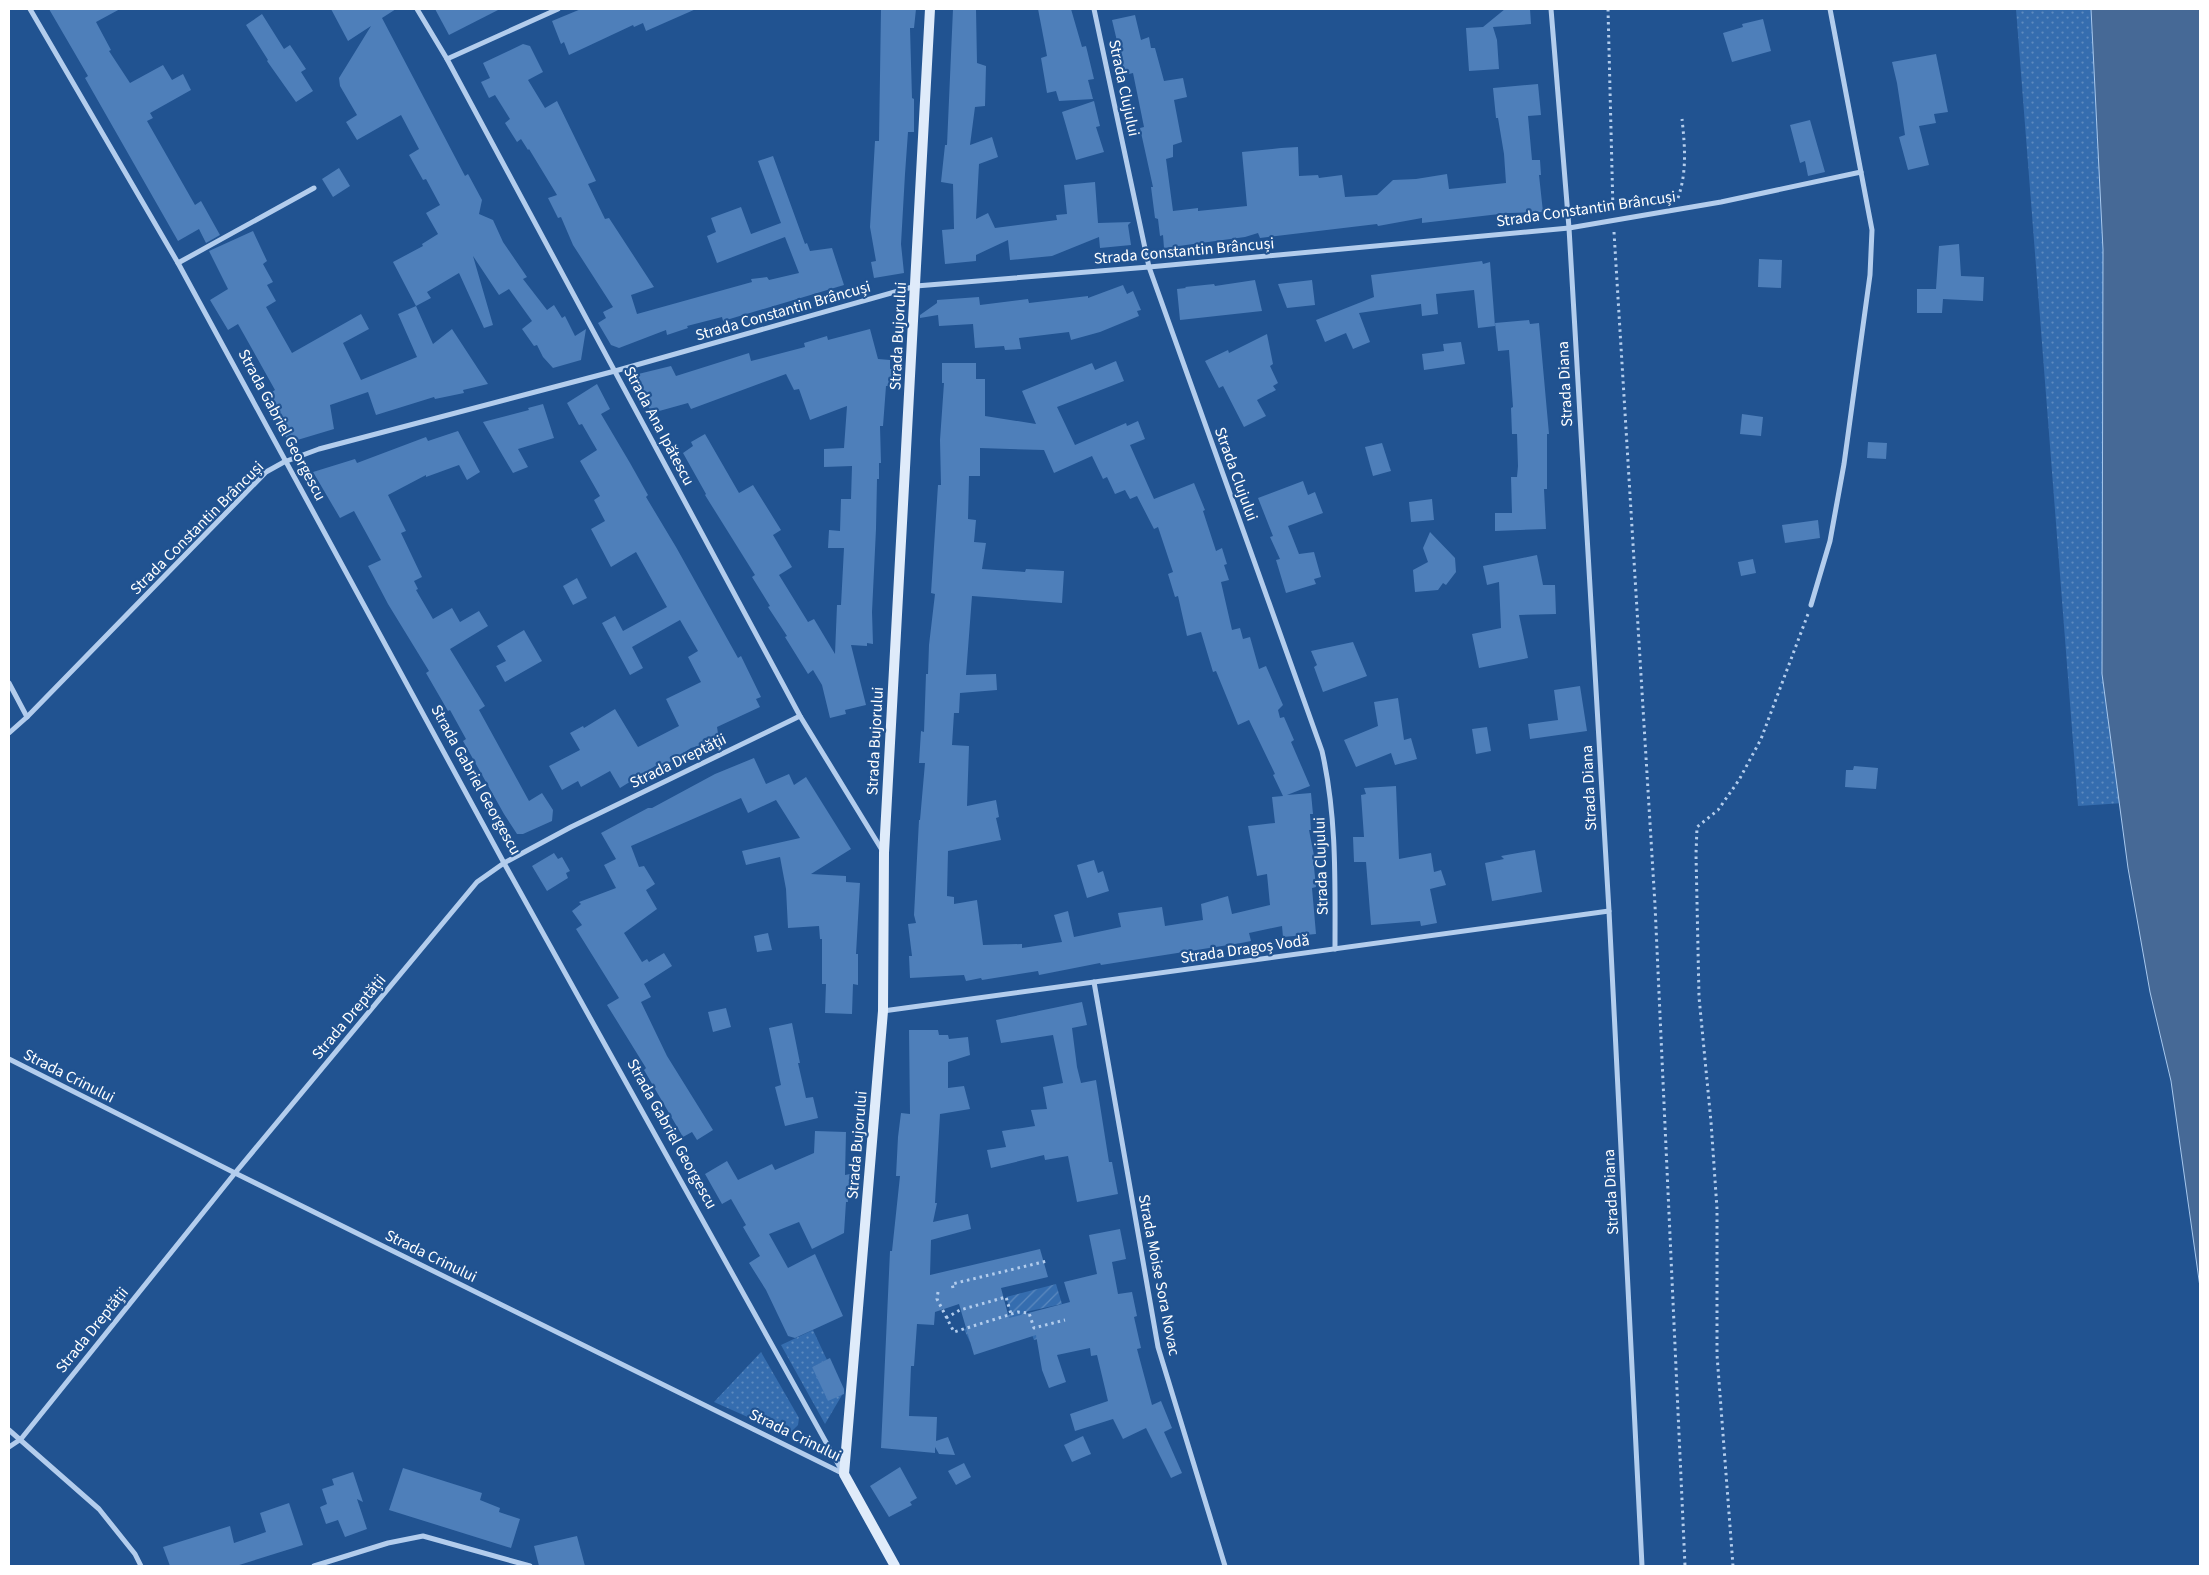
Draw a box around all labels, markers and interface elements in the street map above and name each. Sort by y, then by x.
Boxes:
street label: Strada Clujului [1103,38,1145,138]
street label: Strada Constantin Brâncuși [1495,186,1677,232]
street label: Strada Constantin Brâncuși [1093,232,1275,270]
street label: Strada Constantin Brâncuși [693,275,873,347]
street label: Strada Bujorului [884,281,912,391]
street label: Strada Diana [1552,341,1578,427]
street label: Strada Gabriel Georgescu [233,345,331,505]
street label: Strada Ana Ipătescu [618,362,700,490]
street label: Strada Clujului [1209,424,1263,524]
street label: Strada Constantin Brâncuși [125,456,269,600]
street label: Strada Bujorului [861,686,889,796]
street label: Strada Gabriel Georgescu [425,701,527,859]
street label: Strada Dreptății [626,728,730,794]
street label: Strada Diana [1576,745,1602,831]
street label: Strada Clujului [1308,817,1334,915]
street label: Strada Dragoș Vodă [1179,929,1311,969]
street label: Strada Dreptății [307,970,391,1064]
street label: Strada Crinului [20,1044,118,1108]
street label: Strada Gabriel Georgescu [621,1055,723,1213]
street label: Strada Bujorului [841,1090,873,1200]
street label: Strada Diana [1598,1149,1624,1235]
street label: Strada Moise Sora Novac [1133,1192,1185,1358]
street label: Strada Crinului [381,1224,481,1288]
street label: Strada Dreptății [50,1282,134,1378]
street label: Strada Crinului [745,1403,845,1467]

